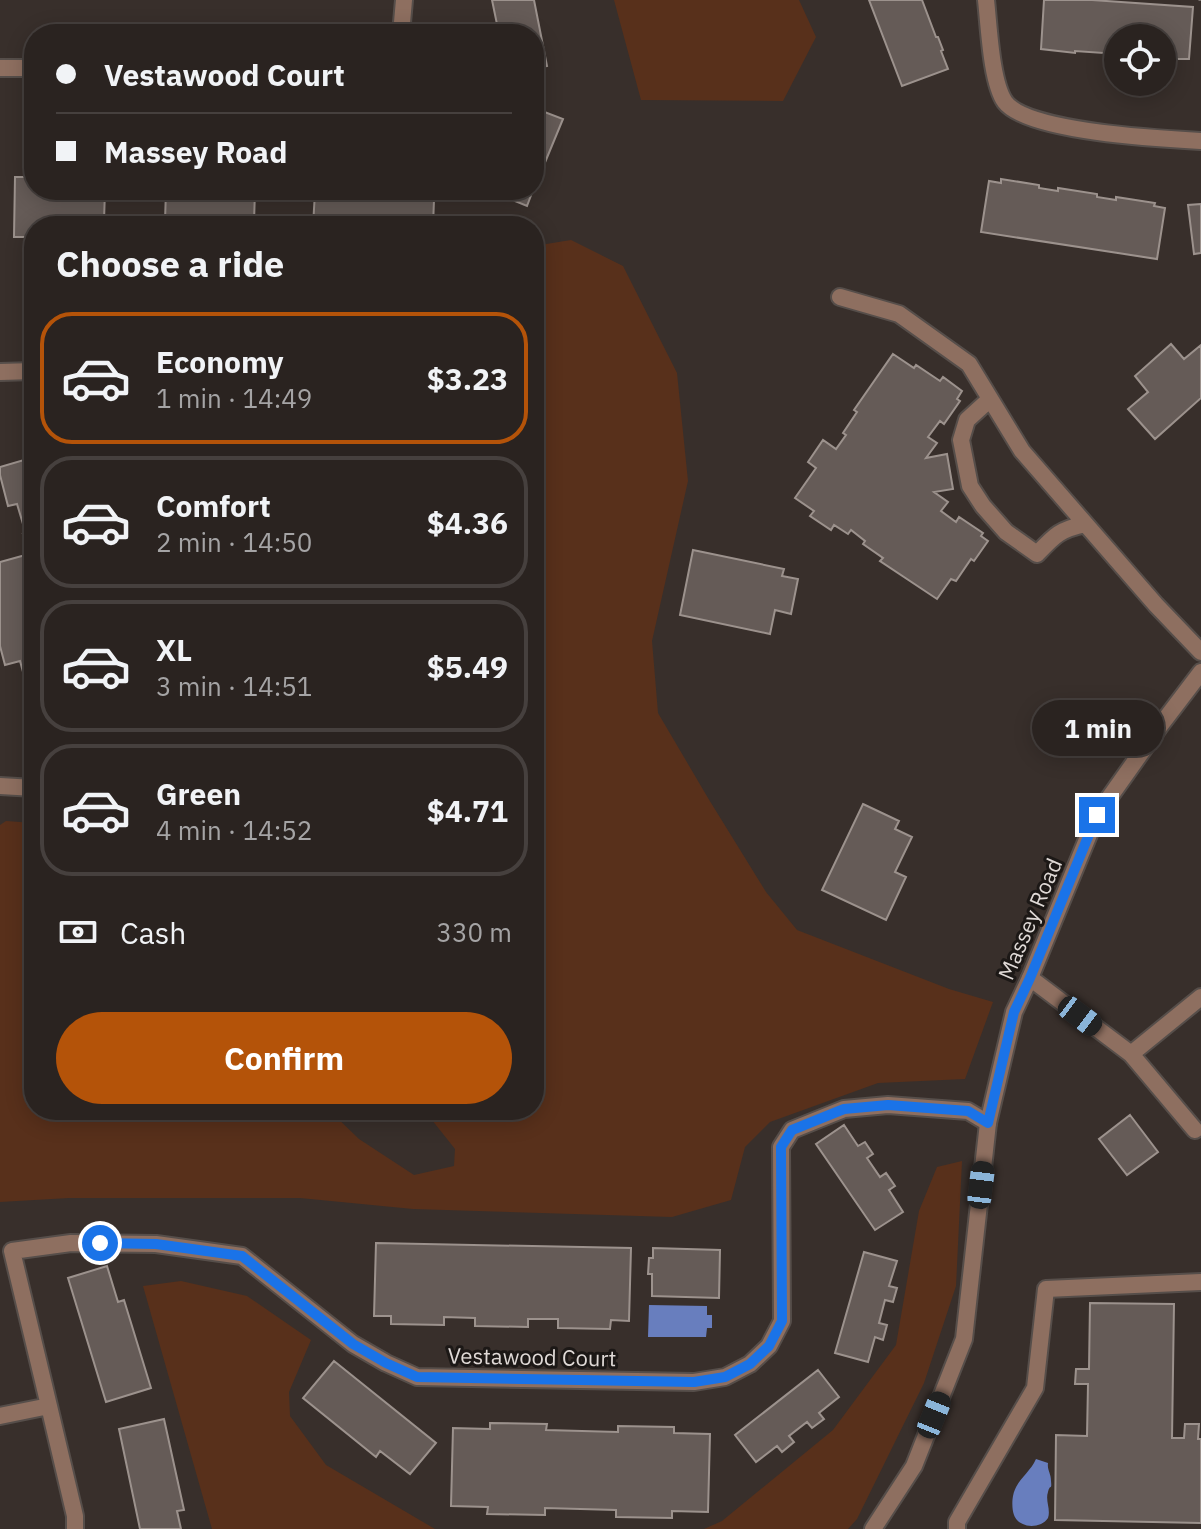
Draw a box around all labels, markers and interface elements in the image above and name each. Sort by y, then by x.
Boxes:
map controls [1104,24,1176,96]
button: locate [1104,24,1176,96]
text: Vestawood Court [104,55,345,94]
text: Massey Road [104,132,287,171]
text: Choose a ride [56,240,284,287]
icon: car [60,342,132,414]
text: Economy [156,342,284,381]
text: $3.23 [427,359,508,398]
text: 1 min · 14:49 [156,381,312,415]
icon: car [60,486,132,558]
text: Comfort [156,486,271,525]
text: $4.36 [427,503,508,542]
text: 2 min · 14:50 [156,525,312,559]
icon: car [60,630,132,702]
text: XL [156,630,192,669]
text: $5.49 [427,647,508,686]
text: 3 min · 14:51 [156,669,312,703]
callout: 1 min [1031,699,1163,755]
text: 1 min [1064,711,1132,745]
icon: car [60,774,132,846]
text: Green [156,774,241,813]
text: $4.71 [427,791,508,830]
route end [1079,797,1115,833]
text: 4 min · 14:52 [156,813,312,847]
street label: Massey Road [991,853,1068,984]
icon: cash [56,910,100,954]
text: Cash [120,913,186,952]
text: 330 m [436,915,512,949]
car [1054,992,1106,1040]
button: Confirm [56,1012,512,1104]
car [966,1160,996,1210]
route start [82,1225,118,1261]
street label: Vestawood Court [448,1341,617,1372]
car [914,1388,954,1442]

